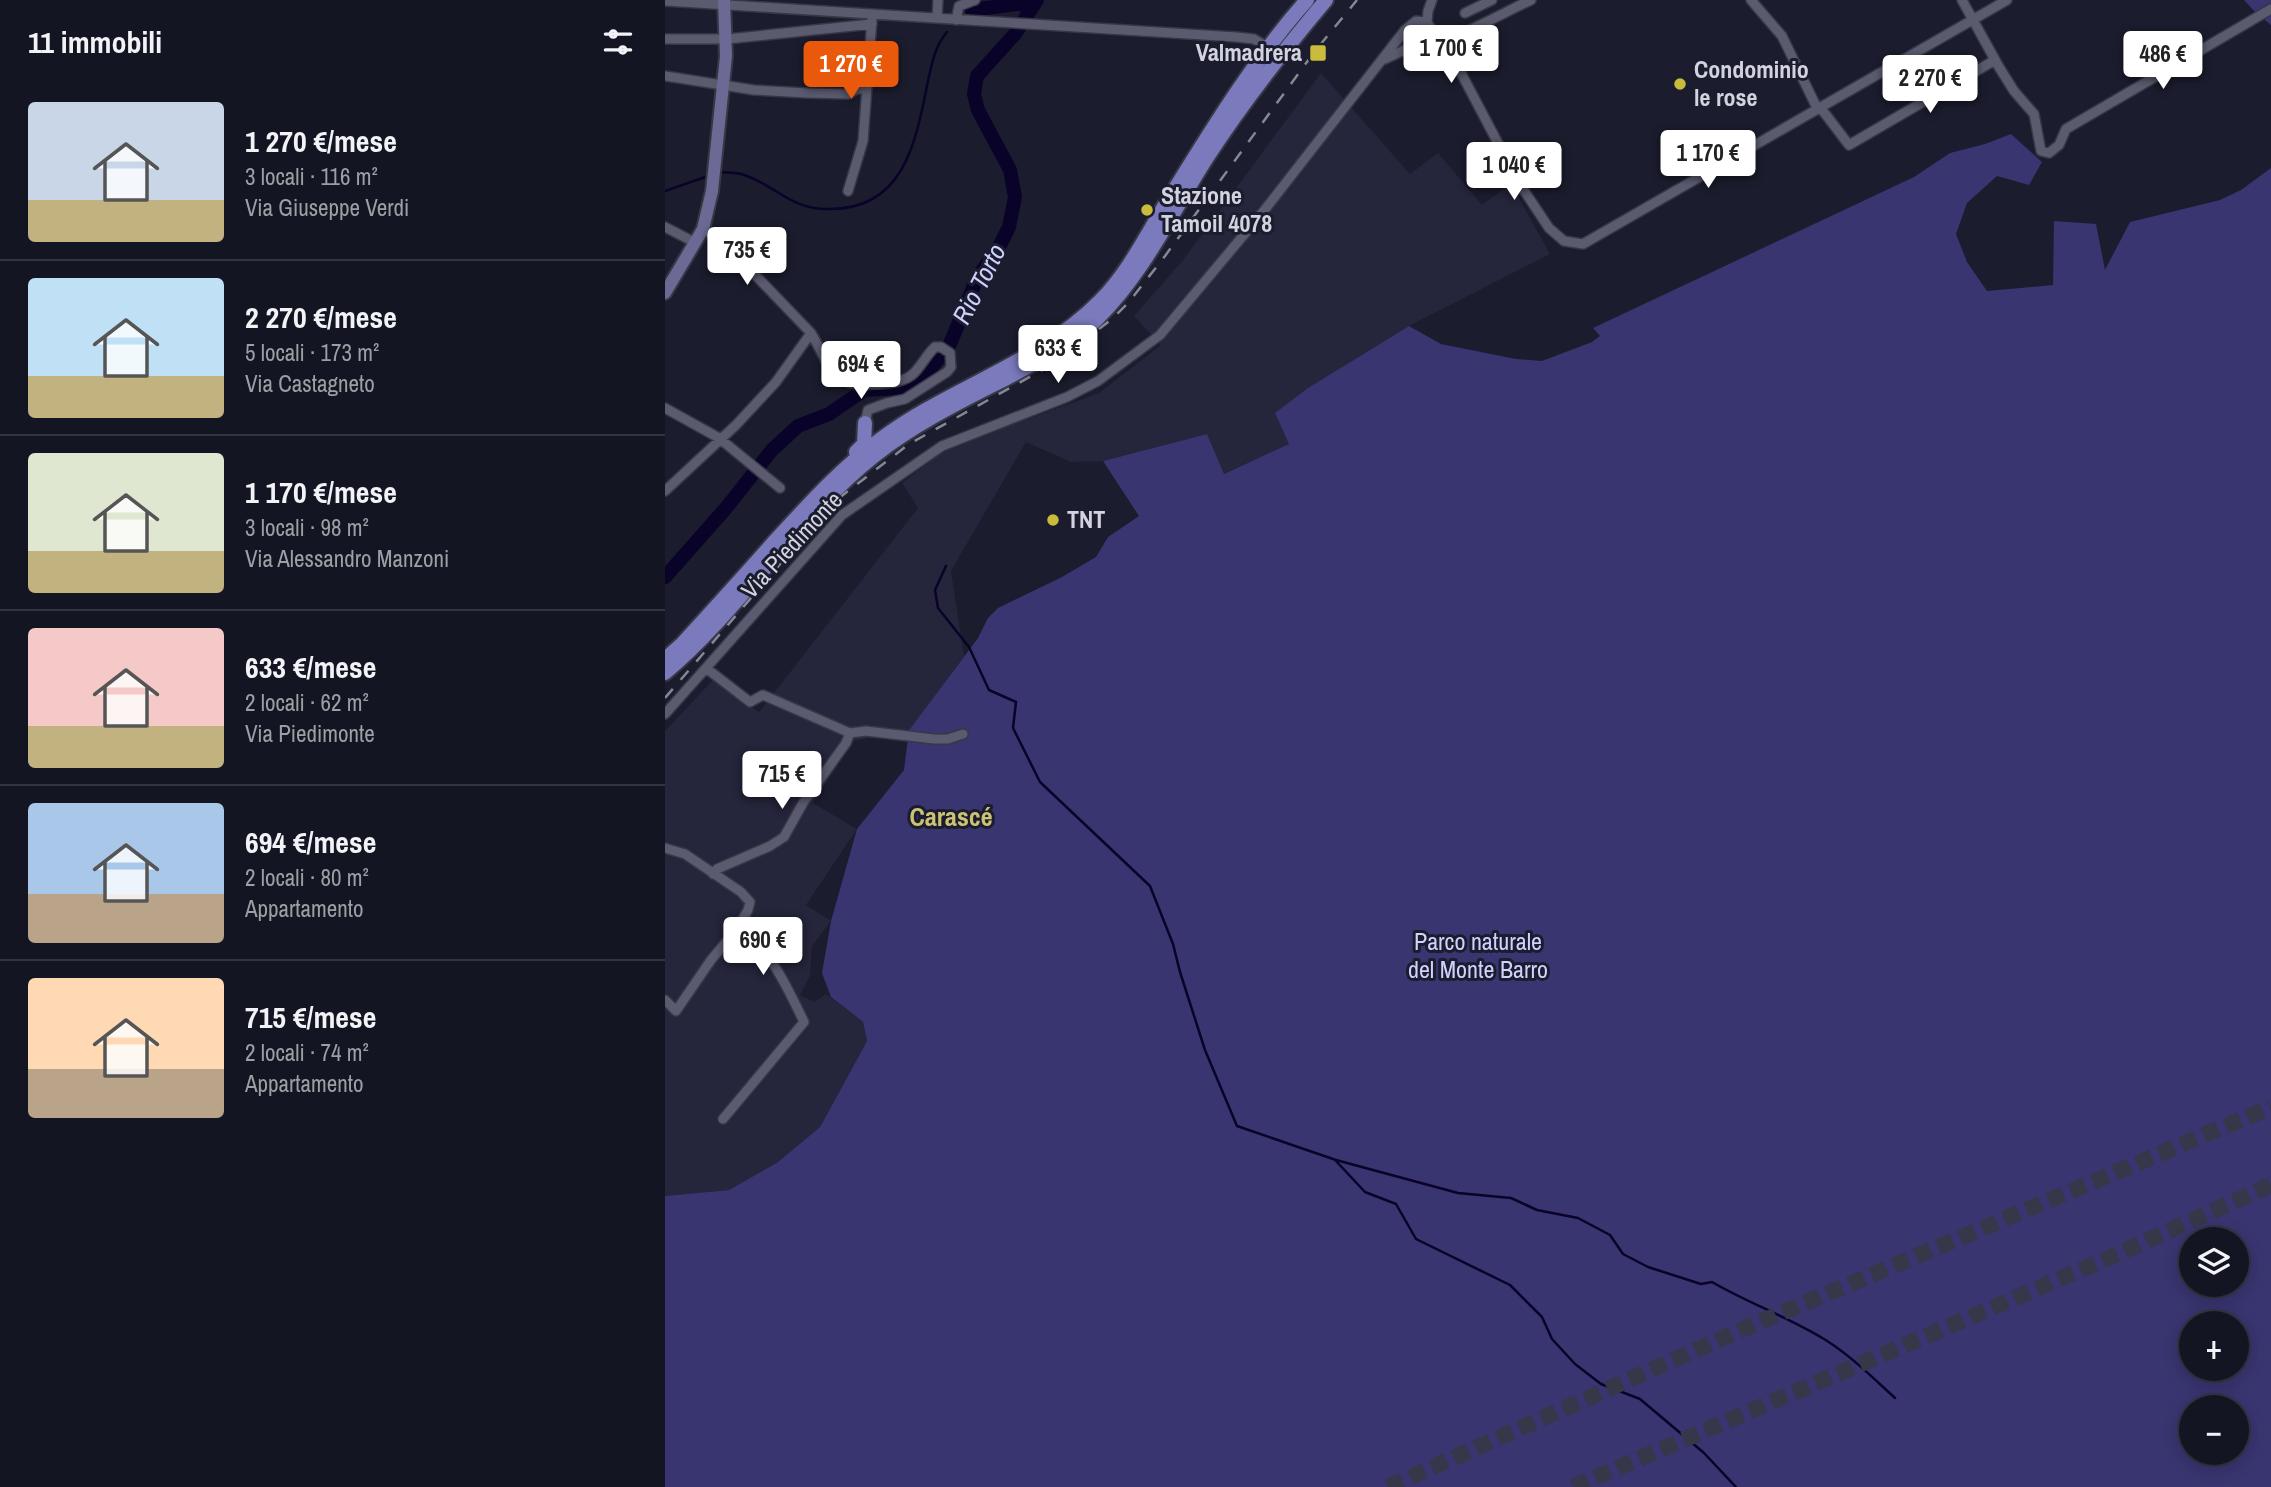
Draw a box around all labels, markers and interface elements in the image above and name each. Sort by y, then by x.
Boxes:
text: 11 immobili [28,22,162,62]
icon: filters [599,23,637,61]
pin: 1 700 € [1386,25,1516,85]
text: 1 700 € [1420,32,1482,63]
pin: 486 € [2114,32,2212,91]
place label: Valmadrera [1196,36,1302,68]
text: 486 € [2139,38,2187,69]
pin: 1 270 € [786,42,916,101]
marker: Valmadrera [1308,43,1328,63]
text: 1 270 € [820,48,882,79]
place label: Condominio le rose [1694,53,1809,113]
pin: 2 270 € [1865,55,1995,115]
text: 2 270 € [1899,62,1961,93]
marker: Condominio le rose [1672,76,1688,92]
text: 1 270 €/mese [245,121,397,161]
icon: home [84,130,168,214]
pin: 1 170 € [1643,130,1773,190]
text: 1 170 € [1677,137,1739,168]
pin: 1 040 € [1449,142,1579,202]
text: 1 040 € [1483,149,1545,180]
text: 3 locali · 116 m² [245,161,378,192]
place label: Stazione Tamoil 4078 [1161,179,1272,239]
text: Via Giuseppe Verdi [245,192,409,223]
marker: Stazione Tamoil 4078 [1139,202,1155,218]
pin: 735 € [698,228,796,287]
text: 735 € [723,234,771,265]
water label: Rio Torto [944,238,1014,330]
text: 2 270 €/mese [245,297,397,337]
icon: home [84,306,168,390]
pin: 633 € [1009,326,1107,385]
text: 633 € [1034,332,1082,363]
text: 5 locali · 173 m² [245,337,379,368]
pin: 694 € [812,342,910,401]
text: 694 € [837,348,885,379]
text: Via Castagneto [245,368,375,399]
text: 1 170 €/mese [245,472,397,512]
icon: home [84,481,168,565]
street label: Via Piedimonte [733,484,849,605]
place label: TNT [1067,503,1105,535]
text: 3 locali · 98 m² [245,512,369,543]
marker: TNT [1045,512,1061,528]
text: Via Alessandro Manzoni [245,543,449,574]
text: 633 €/mese [245,647,376,687]
icon: home [84,656,168,740]
text: 2 locali · 62 m² [245,687,369,718]
text: Via Piedimonte [245,718,375,749]
pin: 715 € [733,752,831,811]
text: 715 € [758,758,806,789]
district label: Carascé [910,799,992,834]
text: 694 €/mese [245,822,376,862]
icon: home [84,831,168,915]
text: 2 locali · 80 m² [245,862,369,893]
text: Appartamento [245,893,363,924]
pin: 690 € [714,918,812,977]
text: 690 € [739,924,787,955]
park label: Parco naturale del Monte Barro [1408,925,1548,985]
text: 715 €/mese [245,997,376,1037]
icon: home [84,1006,168,1090]
text: 2 locali · 74 m² [245,1037,369,1068]
text: Appartamento [245,1068,363,1099]
map controls [2179,1227,2249,1465]
button: layers [2179,1227,2249,1297]
button: + [2179,1311,2249,1381]
button: − [2179,1395,2249,1465]

